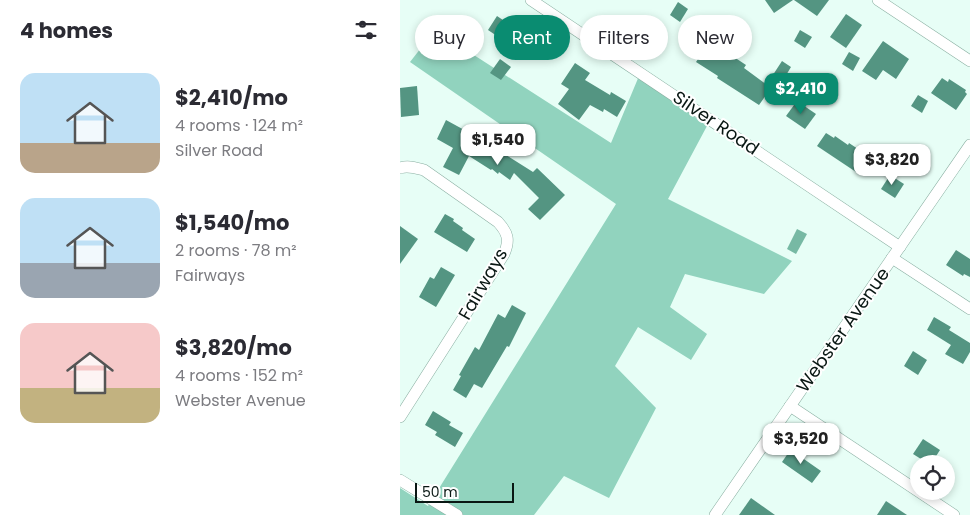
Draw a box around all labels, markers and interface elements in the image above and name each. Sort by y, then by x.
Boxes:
chip: Buy [415,15,484,60]
chip: Rent [494,15,570,60]
chip: Filters [580,15,668,60]
chip: New [678,15,752,60]
text: 4 homes [20,16,113,45]
icon: filters [352,16,380,44]
pin: $2,410 [760,72,842,115]
text: $2,410 [775,77,827,100]
text: $2,410/mo [175,83,288,112]
street label: Silver Road [668,85,764,161]
icon: home [60,93,120,153]
text: 4 rooms · 124 m² [175,114,303,137]
pin: $1,540 [457,124,539,166]
text: $1,540 [472,128,524,151]
text: Silver Road [175,139,263,162]
pin: $3,820 [851,144,933,186]
text: $3,820 [865,148,919,171]
text: $1,540/mo [175,208,289,237]
icon: home [60,218,120,278]
text: 2 rooms · 78 m² [175,239,297,262]
street label: Fairways [452,243,513,324]
street label: Webster Avenue [790,262,895,397]
text: Fairways [175,264,245,287]
text: $3,820/mo [175,333,292,362]
icon: home [60,343,120,403]
text: 4 rooms · 152 m² [175,364,303,387]
text: Webster Avenue [175,389,306,412]
pin: $3,520 [760,422,842,465]
text: $3,520 [774,427,828,450]
map controls [910,455,955,500]
button: locate [910,455,955,500]
scale bar [415,480,514,503]
text: 50 m [422,482,458,502]

